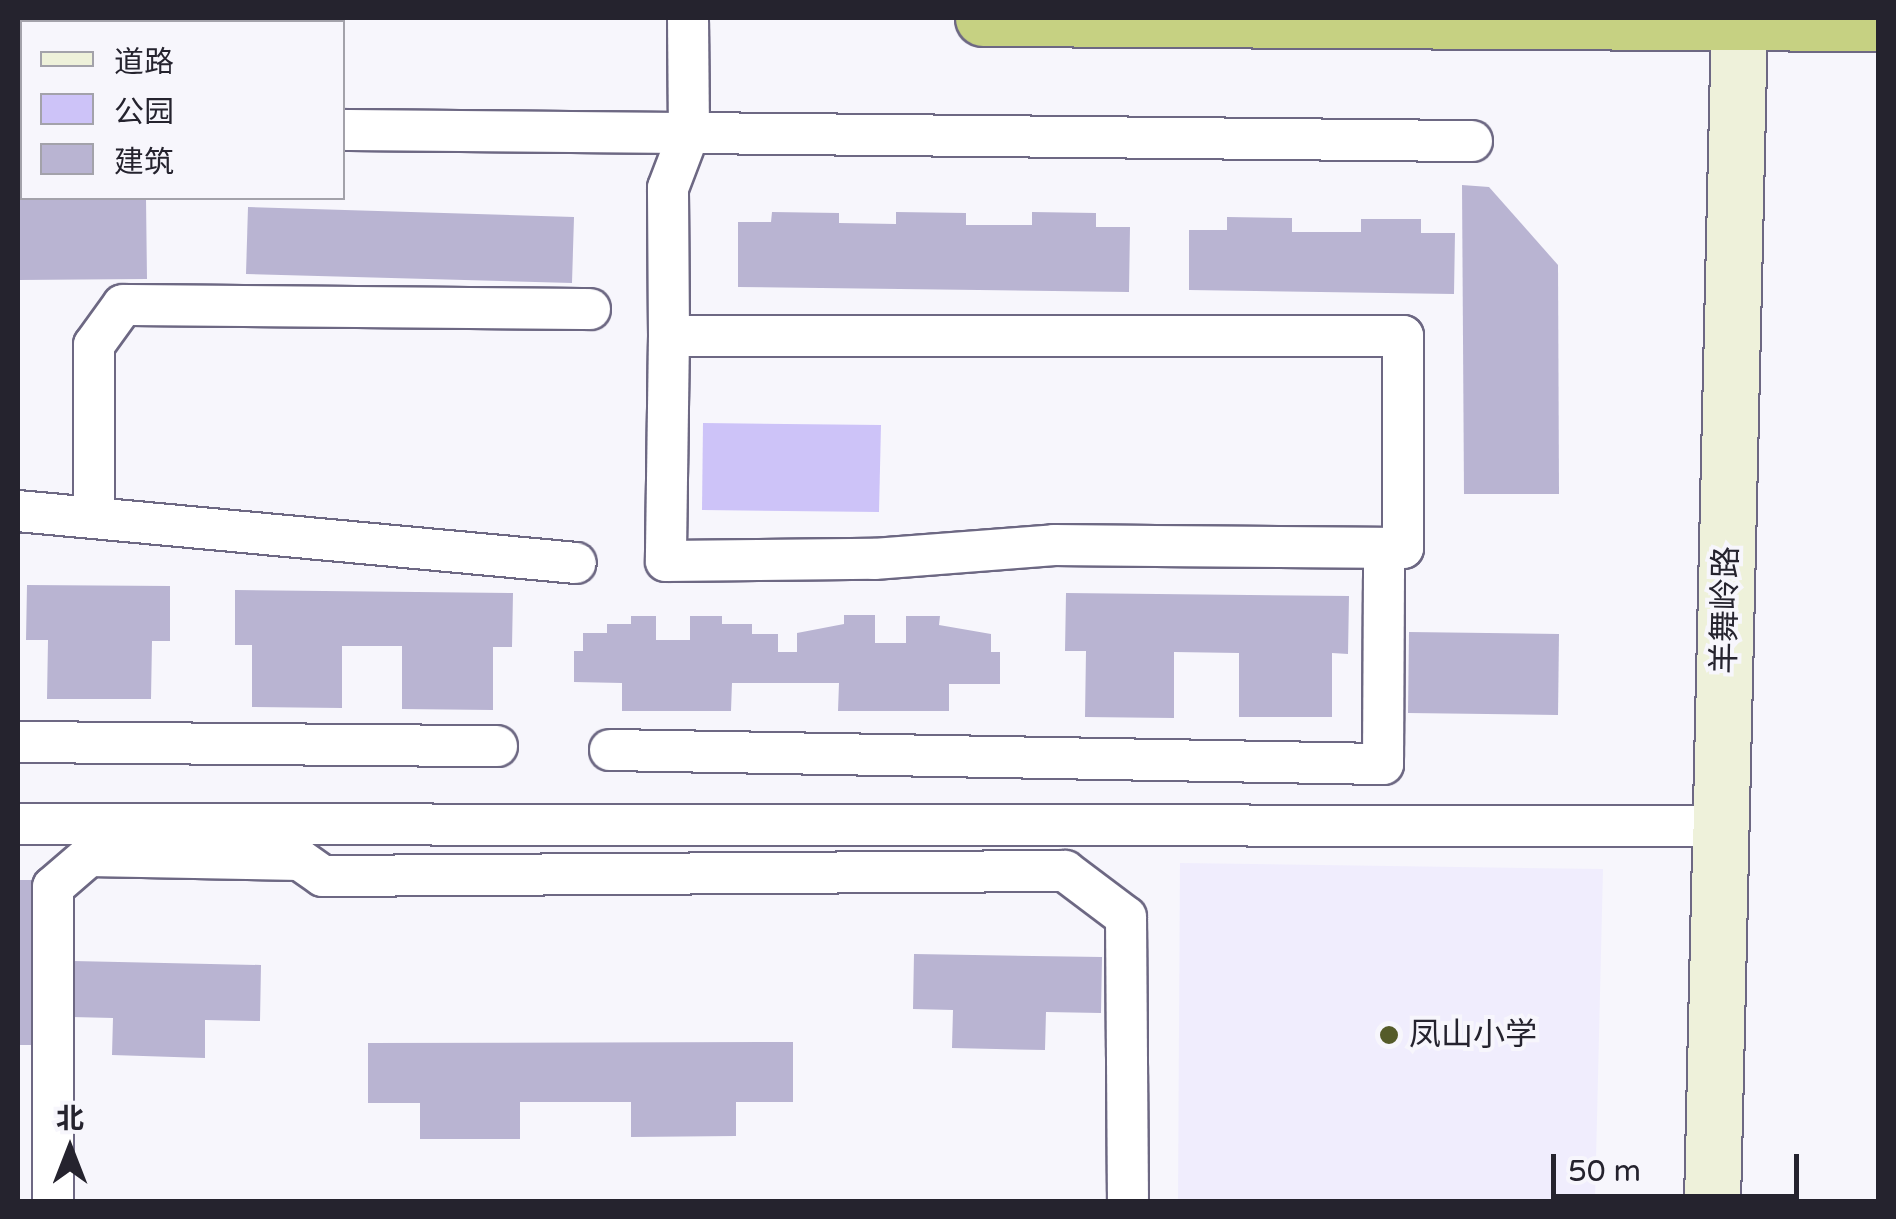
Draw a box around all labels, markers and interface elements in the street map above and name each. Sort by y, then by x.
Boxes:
legend [20,20,345,200]
text: 道路 [114,44,174,81]
text: 公园 [114,94,174,131]
text: 建筑 [114,144,174,181]
street label: 羊舞岭路 [1706,546,1746,674]
place label: 凤山小学 [1409,1016,1537,1054]
marker: 凤山小学 [1378,1024,1400,1046]
north arrow [20,1099,120,1199]
text: 北 [56,1102,84,1136]
scale bar [1556,1134,1804,1196]
text: 50 m [1568,1153,1641,1190]

